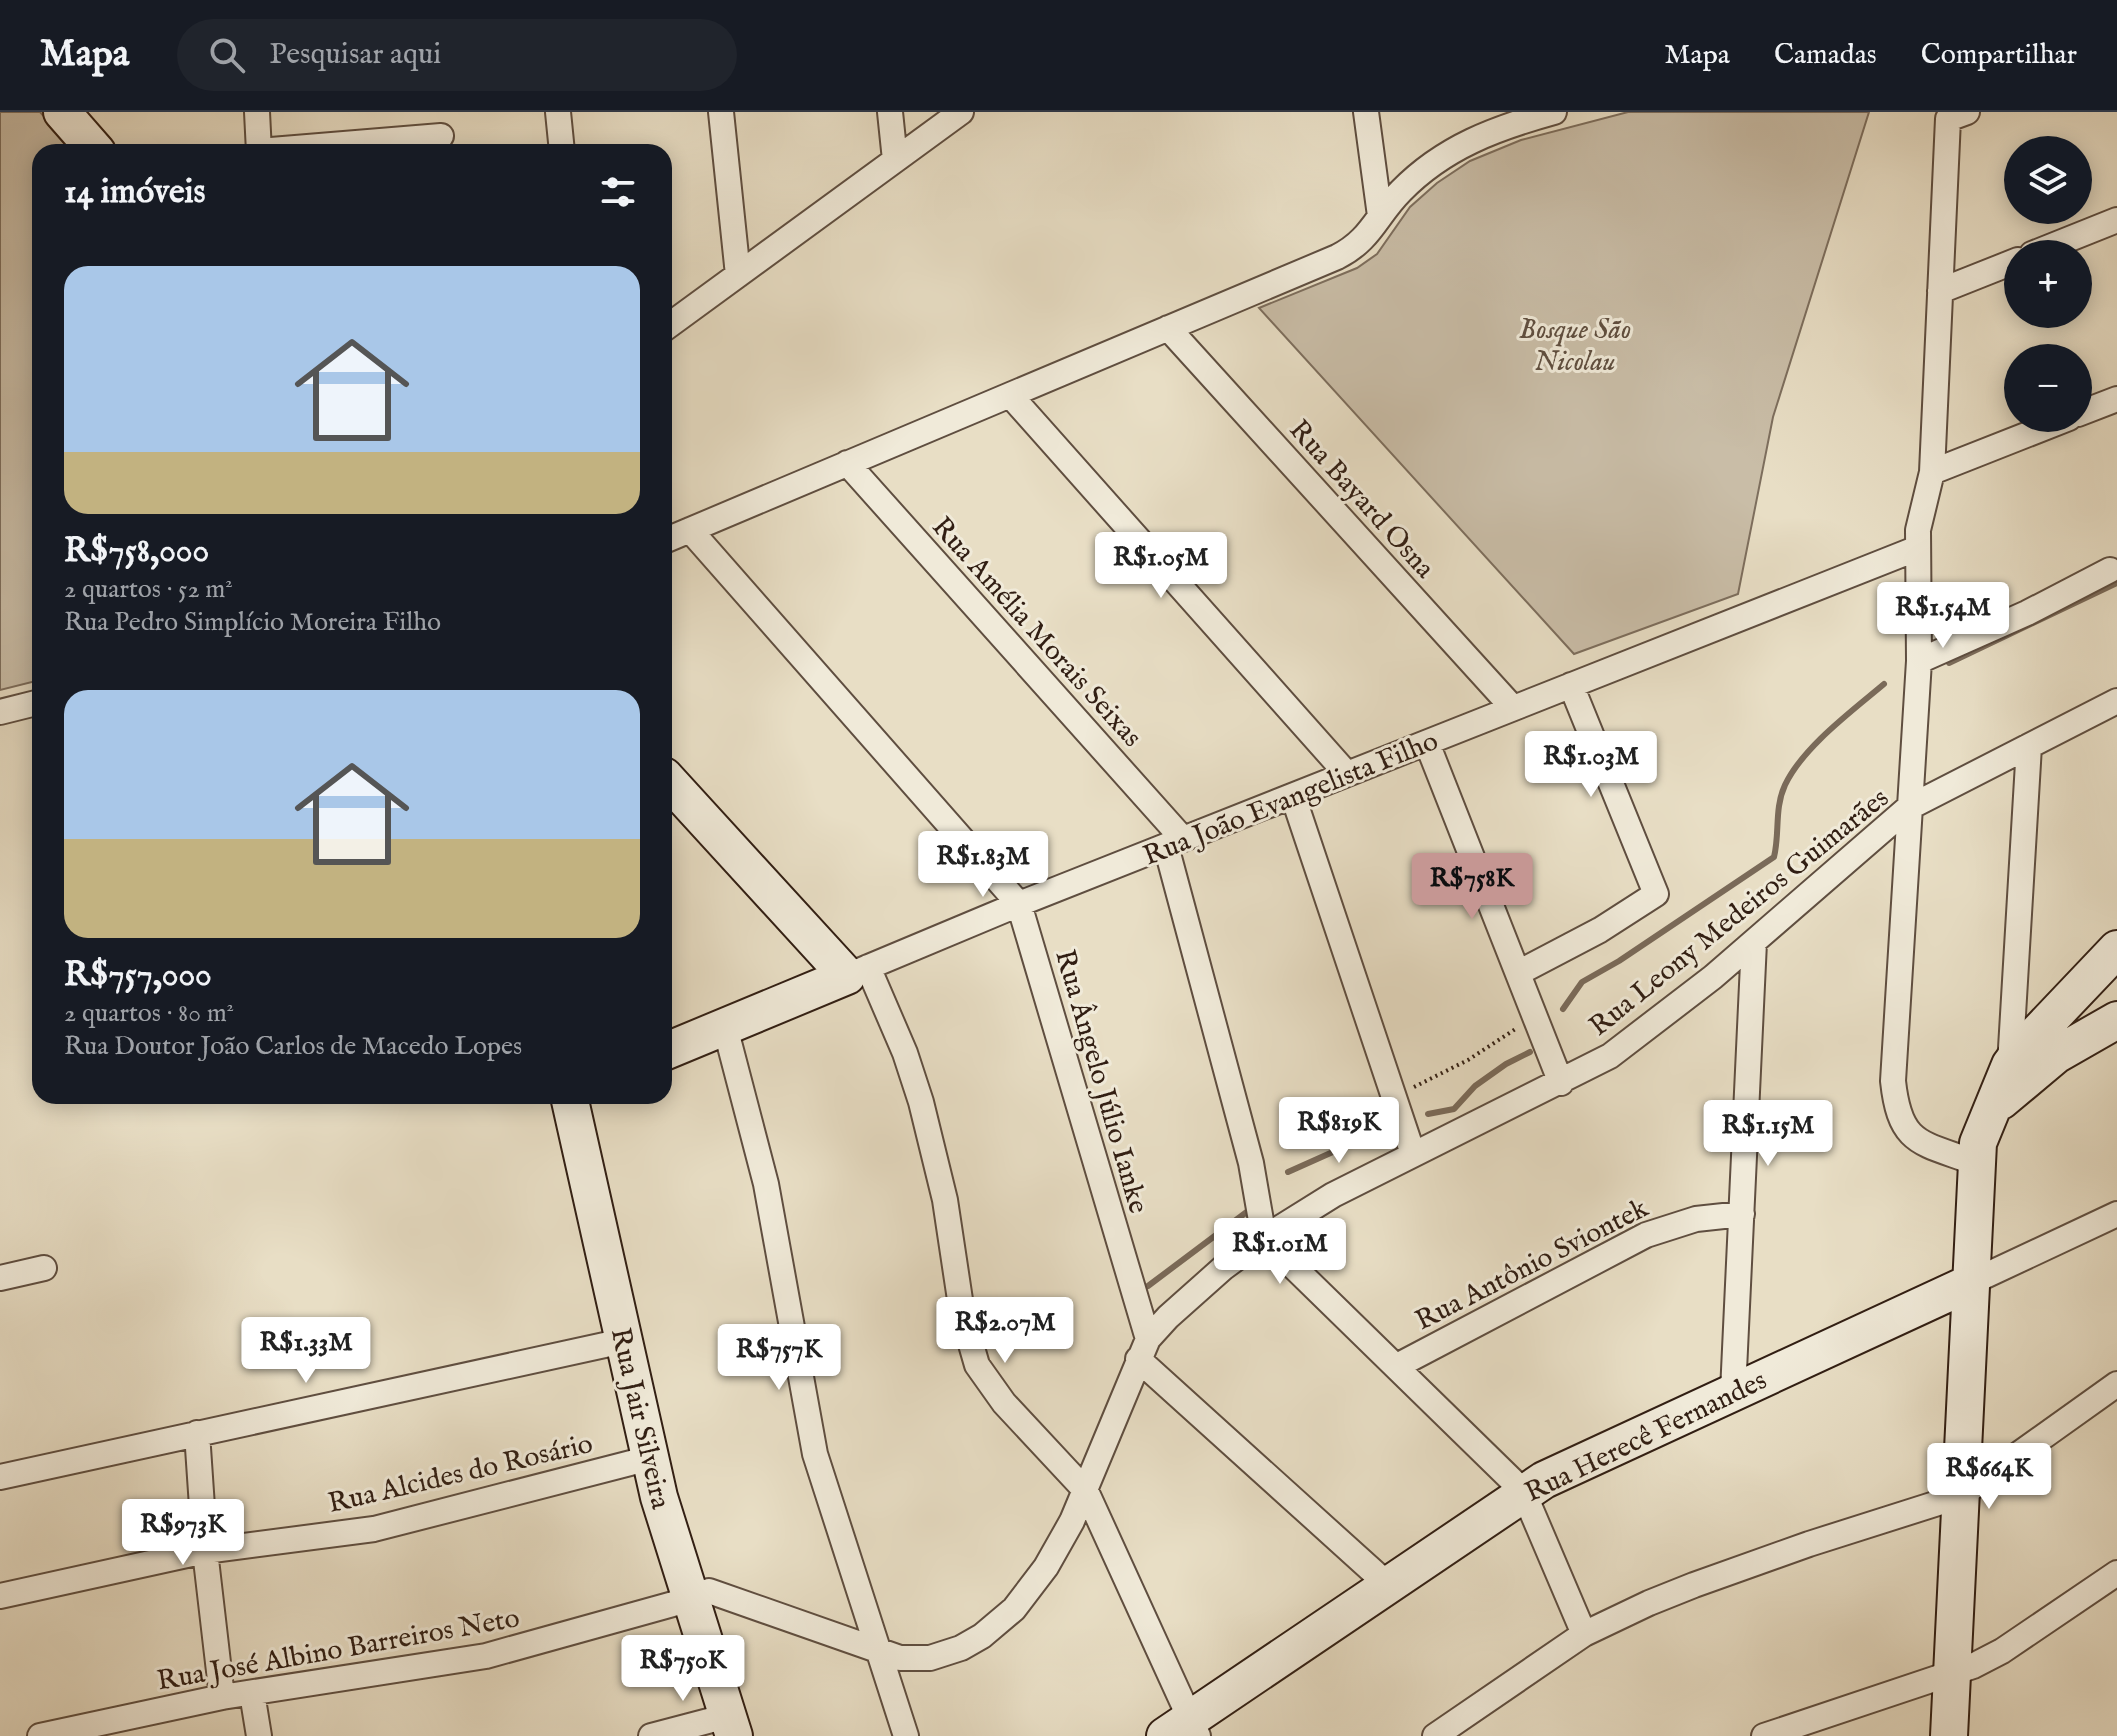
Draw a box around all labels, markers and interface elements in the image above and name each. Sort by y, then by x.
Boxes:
search box [177,19,737,91]
text: Mapa [40,31,129,79]
icon: search [205,33,249,77]
text: Pesquisar aqui [269,36,441,74]
text: Mapa [1664,38,1730,73]
text: Camadas [1774,38,1877,73]
text: Compartilhar [1921,38,2077,73]
map controls [2004,136,2092,432]
button: layers [2004,136,2092,224]
icon: filters [596,170,640,214]
text: 14 imóveis [64,171,206,214]
button: + [2004,240,2092,328]
park label: Bosque São Nicolau [1519,313,1631,380]
icon: home [280,318,424,462]
button: − [2004,344,2092,432]
street label: Rua Bayard Osna [1281,413,1442,587]
street label: Rua Amélia Morais Seixas [924,510,1149,755]
text: R$758,000 [64,530,209,573]
pin: R$1.05M [1087,532,1235,600]
text: R$1.05M [1113,541,1209,574]
text: 2 quartos · 52 m² [64,573,233,606]
pin: R$1.54M [1869,582,2017,650]
text: R$1.54M [1895,591,1991,624]
text: Rua Pedro Simplício Moreira Filho [64,606,441,639]
street label: Rua João Evangelista Filho [1138,724,1444,875]
pin: R$1.03M [1517,731,1665,799]
text: R$1.03M [1543,740,1639,773]
icon: home [280,742,424,886]
street label: Rua Leony Medeiros Guimarães [1583,781,1896,1045]
pin: R$1.83M [909,831,1057,899]
text: R$1.83M [936,840,1030,873]
pin: R$758K [1407,853,1537,921]
text: R$758K [1430,862,1514,895]
street label: Rua Ângelo Júlio Ianke [1046,946,1156,1218]
text: R$757,000 [64,954,212,997]
text: 2 quartos · 80 m² [64,997,234,1030]
text: Rua Doutor João Carlos de Macedo Lopes [64,1030,522,1063]
pin: R$819K [1274,1097,1404,1165]
pin: R$1.15M [1694,1100,1842,1168]
text: R$819K [1297,1106,1381,1139]
text: R$1.15M [1722,1109,1814,1142]
street label: Rua Antônio Sviontek [1410,1191,1655,1339]
pin: R$1.01M [1206,1218,1354,1286]
text: R$1.01M [1232,1227,1328,1260]
pin: R$2.07M [931,1297,1079,1365]
text: R$2.07M [954,1306,1056,1339]
pin: R$1.33M [232,1317,380,1385]
pin: R$757K [714,1324,844,1392]
street label: Rua Jair Silveira [602,1325,678,1513]
text: R$1.33M [259,1326,353,1359]
text: R$757K [736,1333,822,1366]
street label: Rua Herecê Fernandes [1519,1363,1773,1511]
street label: Rua Alcides do Rosário [325,1427,596,1522]
pin: R$664K [1924,1443,2054,1511]
text: R$664K [1945,1452,2033,1485]
pin: R$973K [118,1499,248,1567]
text: R$973K [140,1508,226,1541]
street label: Rua José Albino Barreiros Neto [155,1601,522,1700]
pin: R$750K [618,1635,748,1703]
text: R$750K [639,1644,727,1677]

